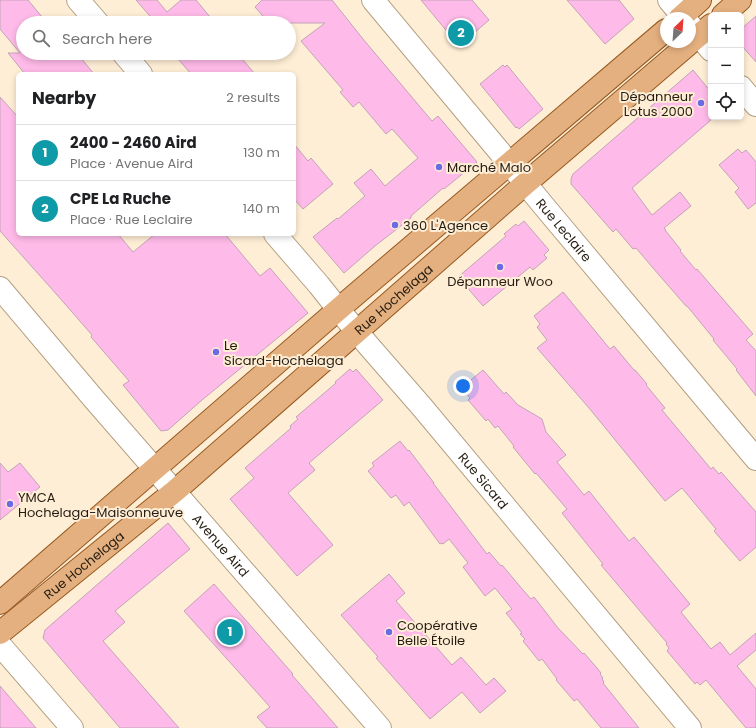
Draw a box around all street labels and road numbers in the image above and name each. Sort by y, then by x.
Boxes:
street label: Rue Leclaire [532,194,596,266]
street label: Rue Hochelaga [350,260,437,339]
street label: Rue Sicard [454,448,513,513]
street label: Avenue Aird [188,509,254,581]
street label: Rue Hochelaga [39,526,128,604]

